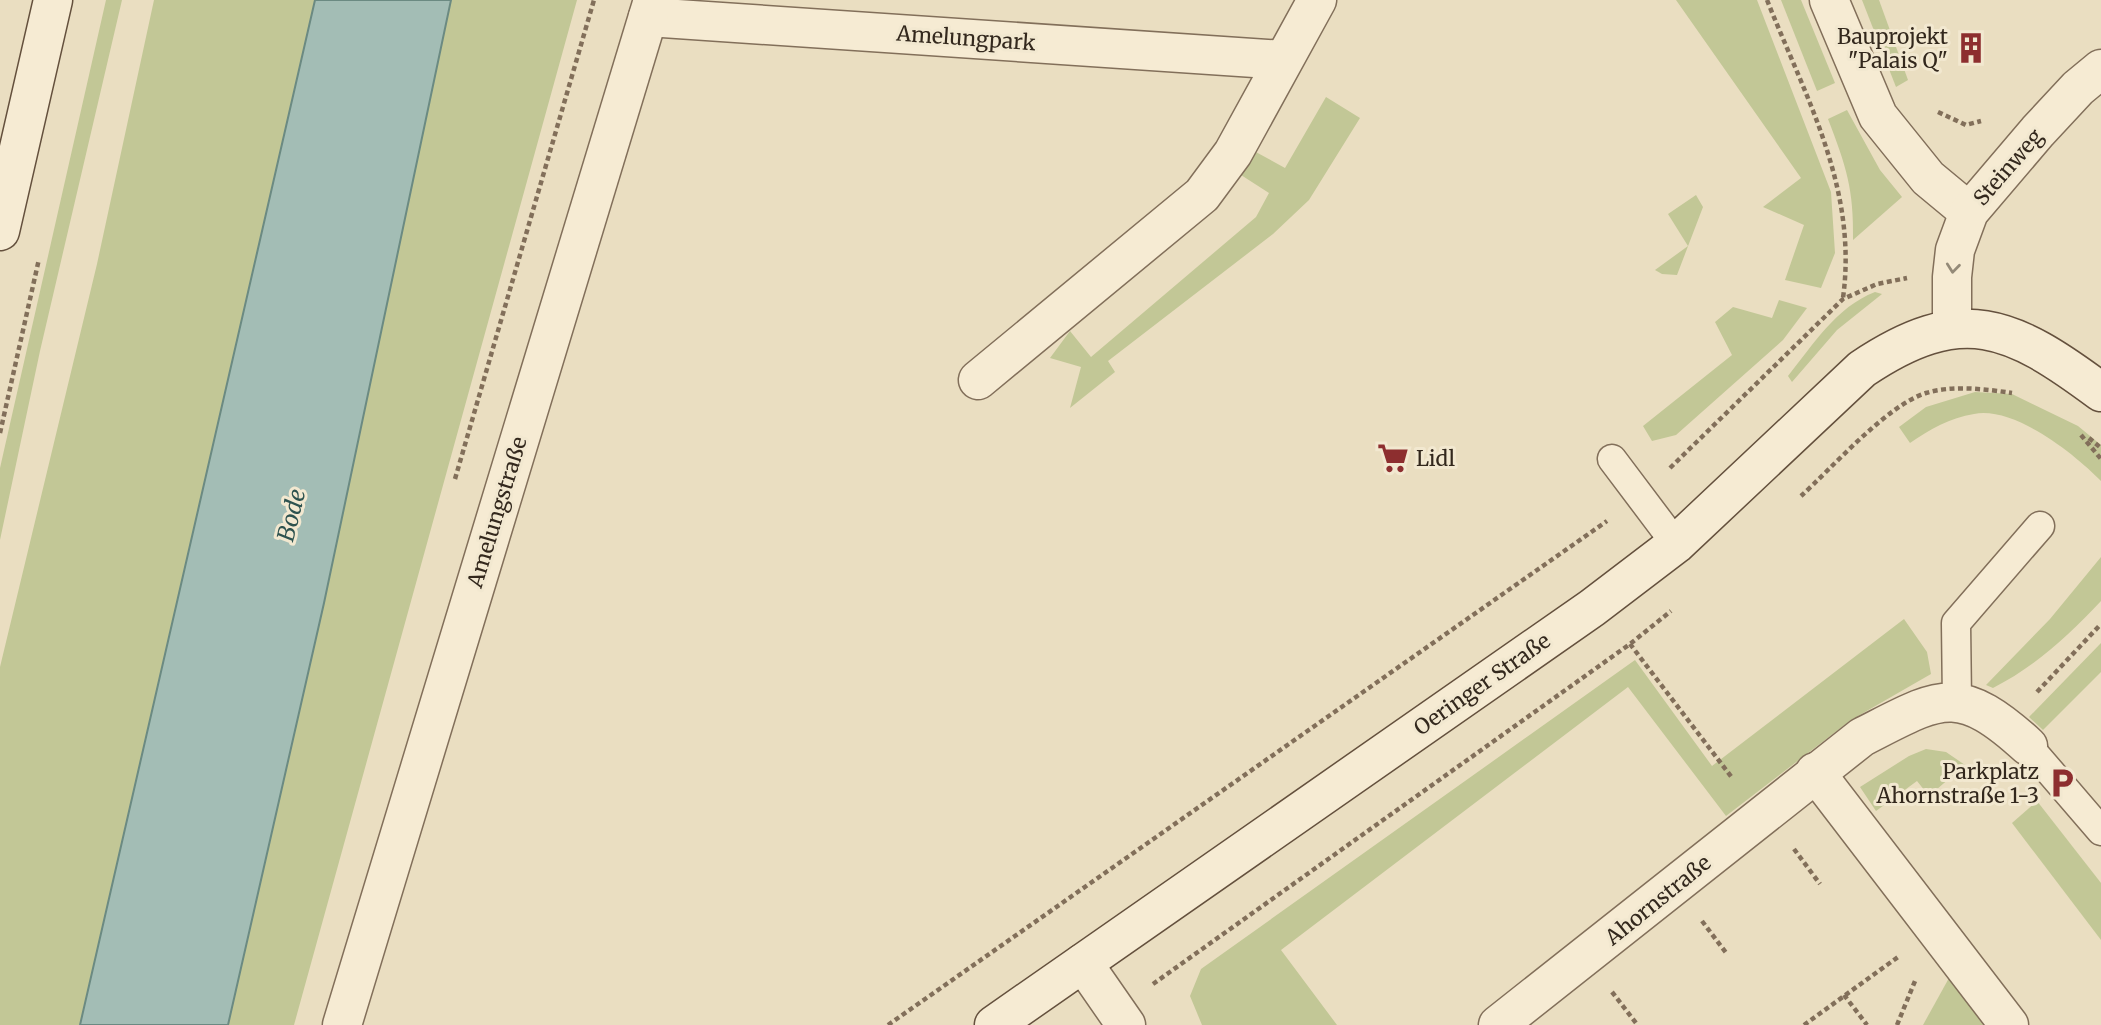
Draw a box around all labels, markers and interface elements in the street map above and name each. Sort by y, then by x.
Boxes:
street label: Amelungpark [895,20,1037,56]
place label: Bauprojekt "Palais Q" [1837,23,1948,74]
building icon: Bauprojekt "Palais Q" [1954,31,1988,65]
street label: Steinweg [1967,123,2049,211]
one-way arrow [1946,263,1961,274]
street label: Amelungstraße [461,433,533,592]
supermarket icon: Lidl [1376,441,1410,475]
place label: Lidl [1416,445,1455,472]
water label: Bode [271,486,311,544]
street label: Oeringer Straße [1409,627,1556,741]
place label: Parkplatz Ahornstraße 1-3 [1876,758,2039,809]
parking icon: Parkplatz Ahornstraße 1-3 [2045,766,2079,800]
street label: Ahornstraße [1599,849,1716,952]

